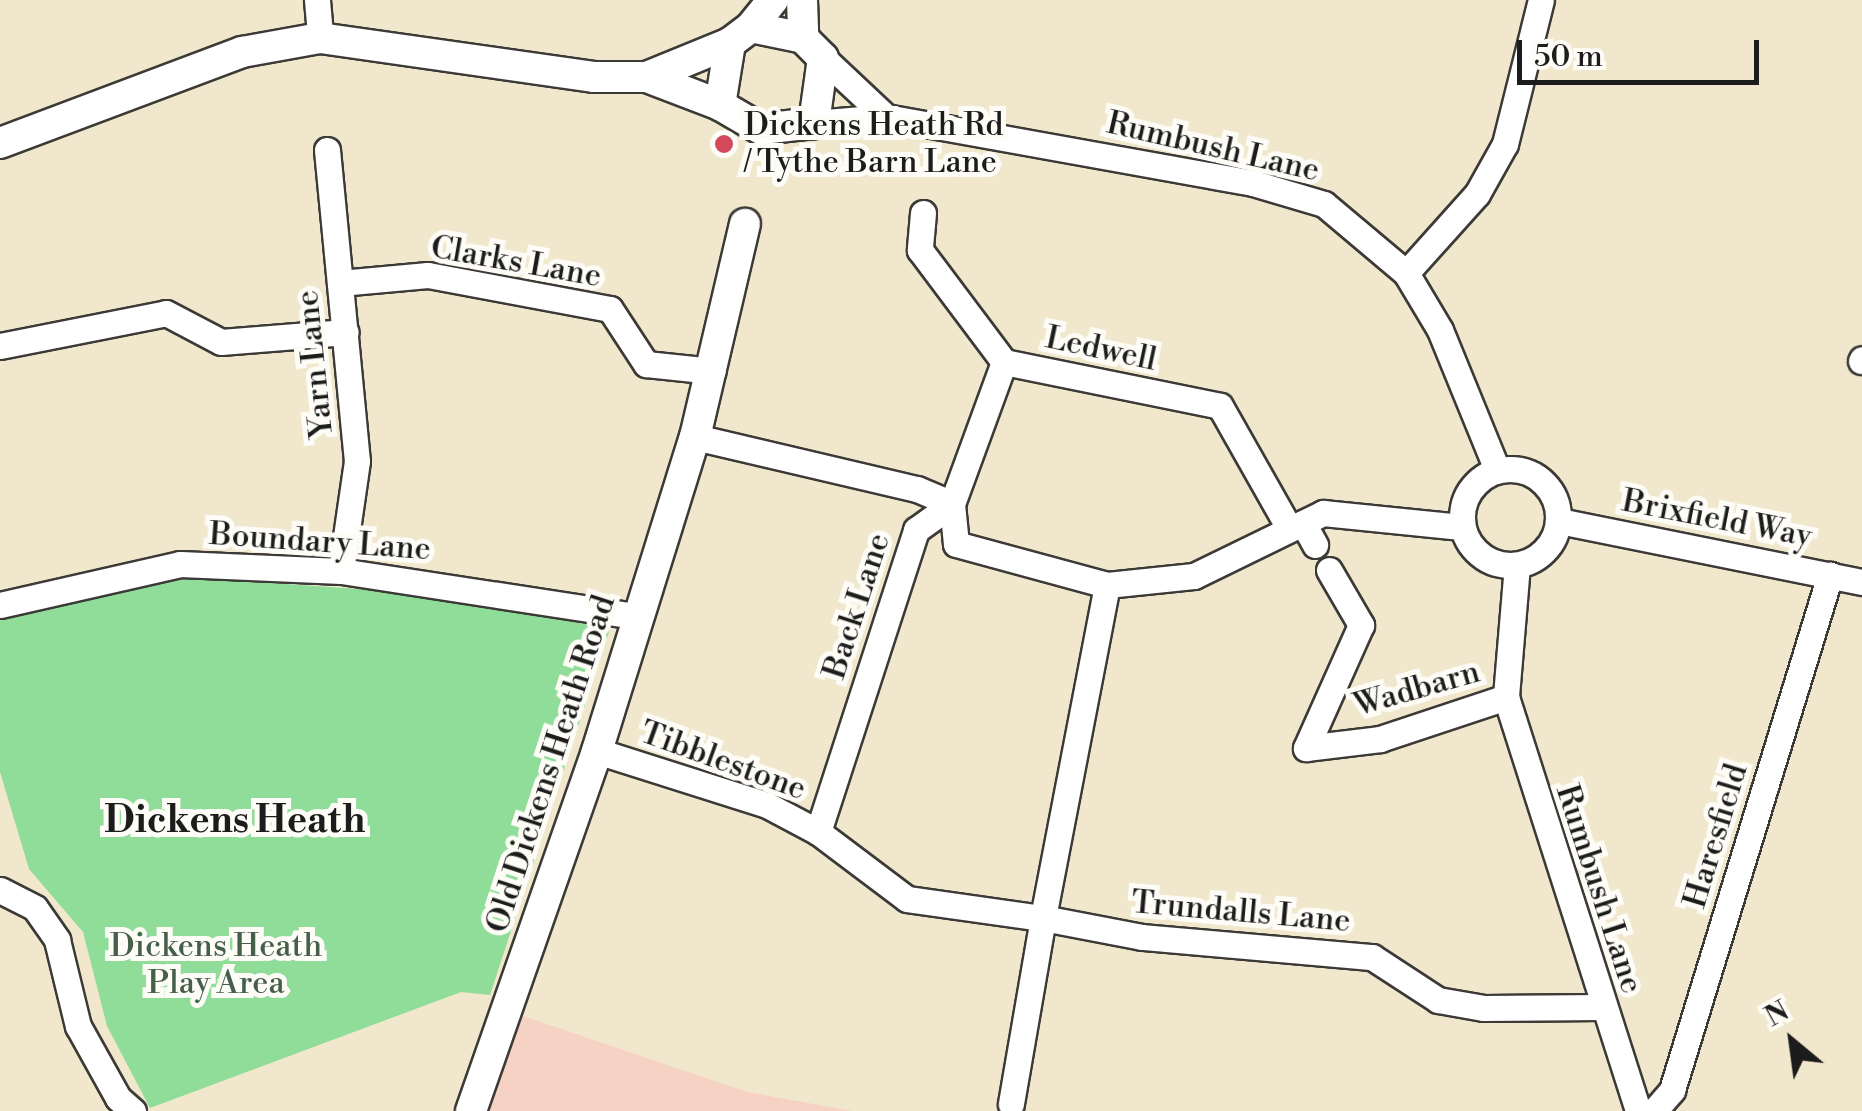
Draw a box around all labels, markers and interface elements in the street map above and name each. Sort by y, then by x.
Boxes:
scale bar [1522,20,1764,82]
text: 50 m [1534,38,1603,76]
street label: Rumbush Lane [1103,104,1323,190]
place label: Dickens Heath Rd / Tythe Barn Lane [744,107,1004,182]
marker: Dickens Heath Rd / Tythe Barn Lane [713,133,735,155]
street label: Clarks Lane [428,228,604,296]
street label: Yarn Lane [288,288,342,440]
street label: Ledwell [1042,318,1160,380]
street label: Brixfield Way [1619,482,1815,556]
street label: Boundary Lane [208,515,432,569]
street label: Back Lane [815,528,899,684]
street label: Old Dickens Heath Road [478,590,624,938]
street label: Wadbarn [1350,653,1484,725]
street label: Tibblestone [635,713,811,809]
street label: Haresfield [1676,759,1756,913]
street label: Rumbush Lane [1547,780,1651,998]
district label: Dickens Heath [104,798,366,844]
street label: Trundalls Lane [1130,883,1352,941]
park label: Dickens Heath Play Area [110,928,322,1003]
north arrow [1742,991,1842,1091]
text: N [1759,994,1795,1035]

